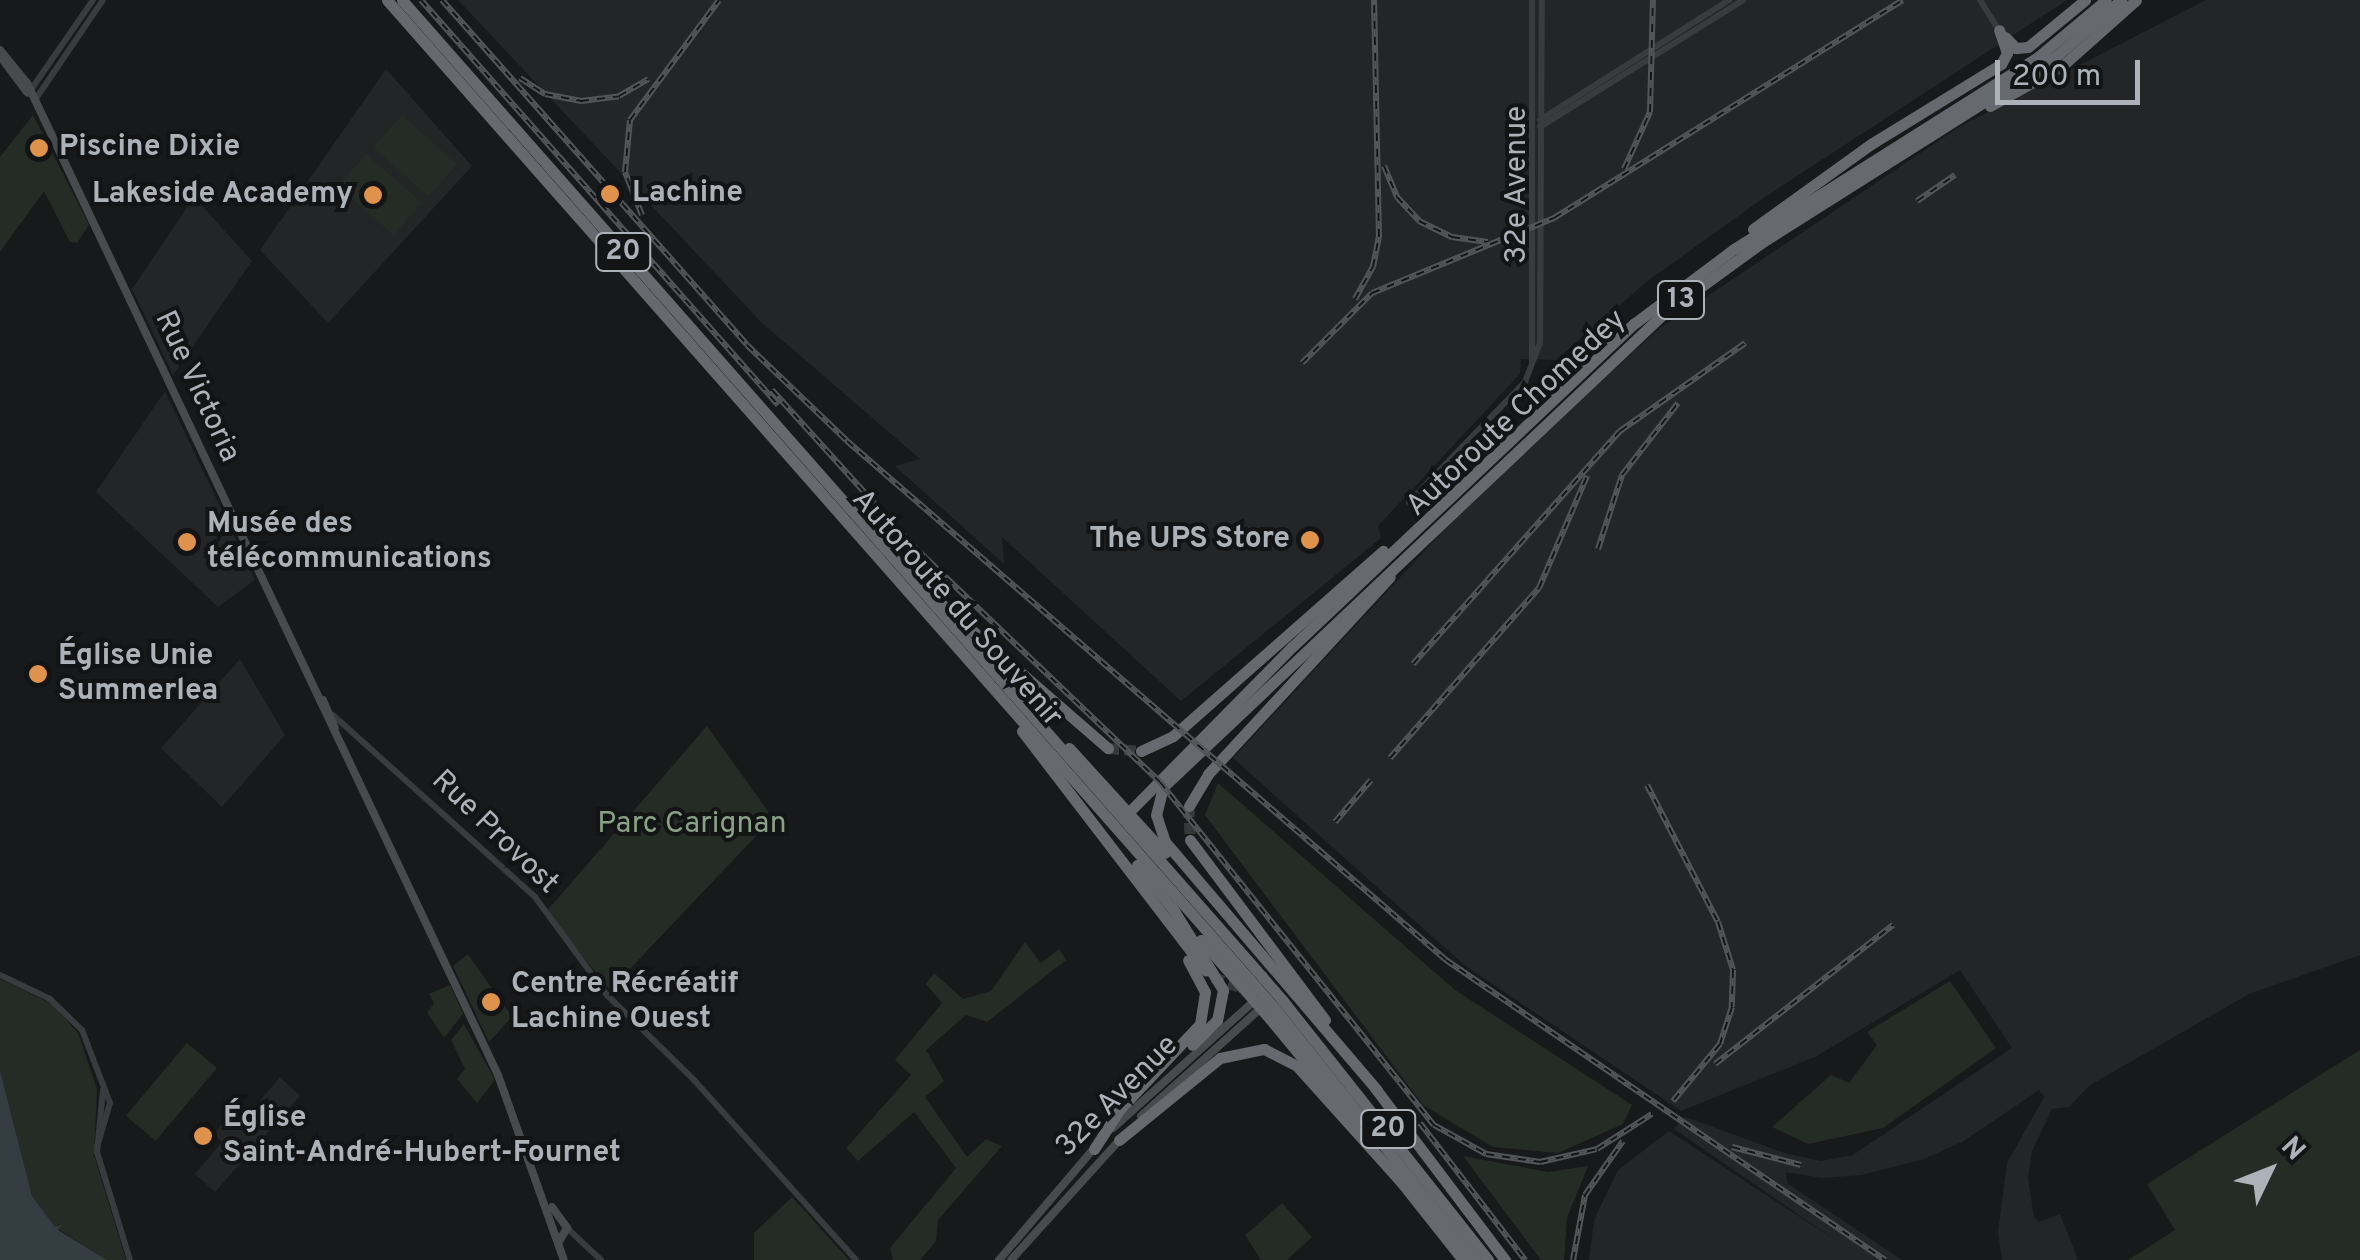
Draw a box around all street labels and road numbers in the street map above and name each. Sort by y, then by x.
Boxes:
street label: 32e Avenue [1500,105,1536,265]
road number: 20 [593,229,653,275]
road number: 13 [1656,277,1706,323]
street label: Autoroute Chomedey [1400,303,1634,525]
street label: Rue Victoria [145,305,247,469]
street label: Autoroute du Souvenir [843,483,1069,735]
street label: Rue Provost [423,764,565,902]
street label: 32e Avenue [1049,1028,1187,1166]
road number: 20 [1358,1106,1418,1152]

